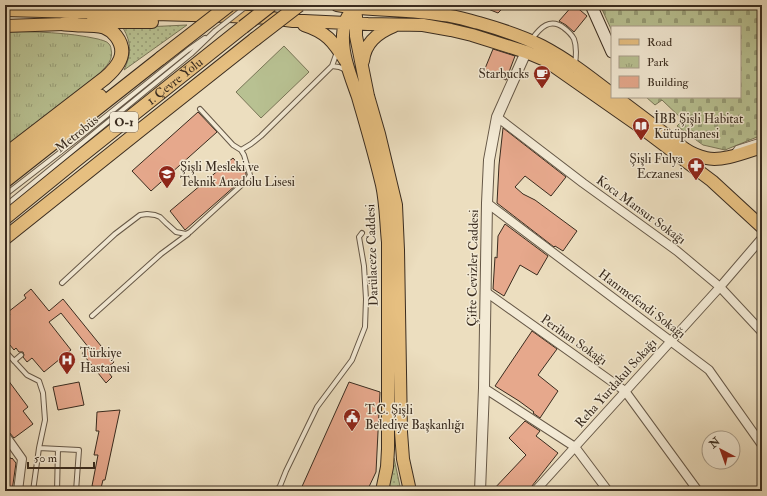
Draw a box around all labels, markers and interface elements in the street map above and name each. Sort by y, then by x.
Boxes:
legend [611,26,741,98]
text: Road [647,35,672,50]
street label: 1. Çevre Yolu [144,54,206,109]
text: Park [647,55,669,70]
cafe icon: Starbucks [532,64,552,89]
place label: Starbucks [478,66,530,82]
text: Building [647,75,690,90]
place label: İBB Şişli Habitat Kütüphanesi [654,110,743,143]
street label: Metrobüs [52,112,102,156]
road number: O-1 [110,112,138,132]
library icon: İBB Şişli Habitat Kütüphanesi [631,116,651,141]
place label: Şişli Fulya Eczanesi [629,151,684,182]
pharmacy icon: Şişli Fulya Eczanesi [686,156,706,181]
place label: Şişli Mesleki ve Teknik Anadolu Lisesi [180,159,296,190]
school or university icon: Şişli Mesleki ve Teknik Anadolu Lisesi [157,164,177,189]
street label: Koca Mansur Sokağı [593,172,689,248]
street label: Darülaceze Caddesi [362,203,382,306]
street label: Çifte Cevizler Caddesi [464,209,482,327]
street label: Hanımefendi Sokağı [595,266,689,342]
street label: Perihan Sokağı [538,311,611,369]
street label: Reha Yurdakul Sokağı [572,335,661,431]
place label: Türkiye Hastanesi [80,345,131,376]
hospital icon: Türkiye Hastanesi [57,350,77,375]
place label: T.C. Şişli Belediye Başkanlığı [365,402,465,434]
public building icon: T.C. Şişli Belediye Başkanlığı [342,407,362,432]
north arrow [701,430,741,470]
text: N [706,434,724,452]
scale bar [28,444,94,470]
text: 50 m [34,451,58,466]

